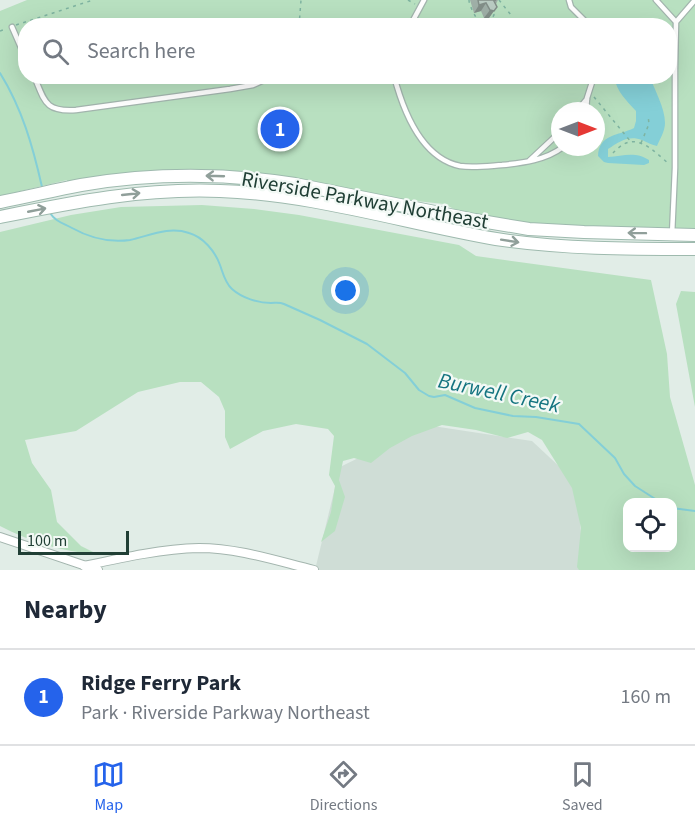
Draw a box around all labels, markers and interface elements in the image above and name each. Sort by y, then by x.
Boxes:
search box [18,18,677,84]
icon: search [39,35,72,68]
text: Search here [87,35,195,67]
north arrow [551,102,605,156]
pin: 1 [260,106,300,152]
street label: Riverside Parkway Northeast [239,163,491,237]
one-way arrow [206,170,226,182]
one-way arrow [120,188,140,199]
one-way arrow [27,204,47,215]
one-way arrow [627,228,647,239]
one-way arrow [500,235,520,246]
your location [331,276,360,305]
water label: Burwell Creek [435,364,563,422]
map controls [623,498,677,552]
button: locate [623,498,677,552]
scale bar [18,528,129,556]
text: 100 m [27,530,67,552]
text: Nearby [24,591,107,628]
text: Ridge Ferry Park [81,667,241,699]
text: 1 [38,683,49,711]
text: 160 m [621,683,671,711]
text: Park · Riverside Parkway Northeast [81,699,370,727]
tab: Map [92,758,125,816]
tab: Directions [310,758,377,816]
tab: Saved [562,758,603,816]

